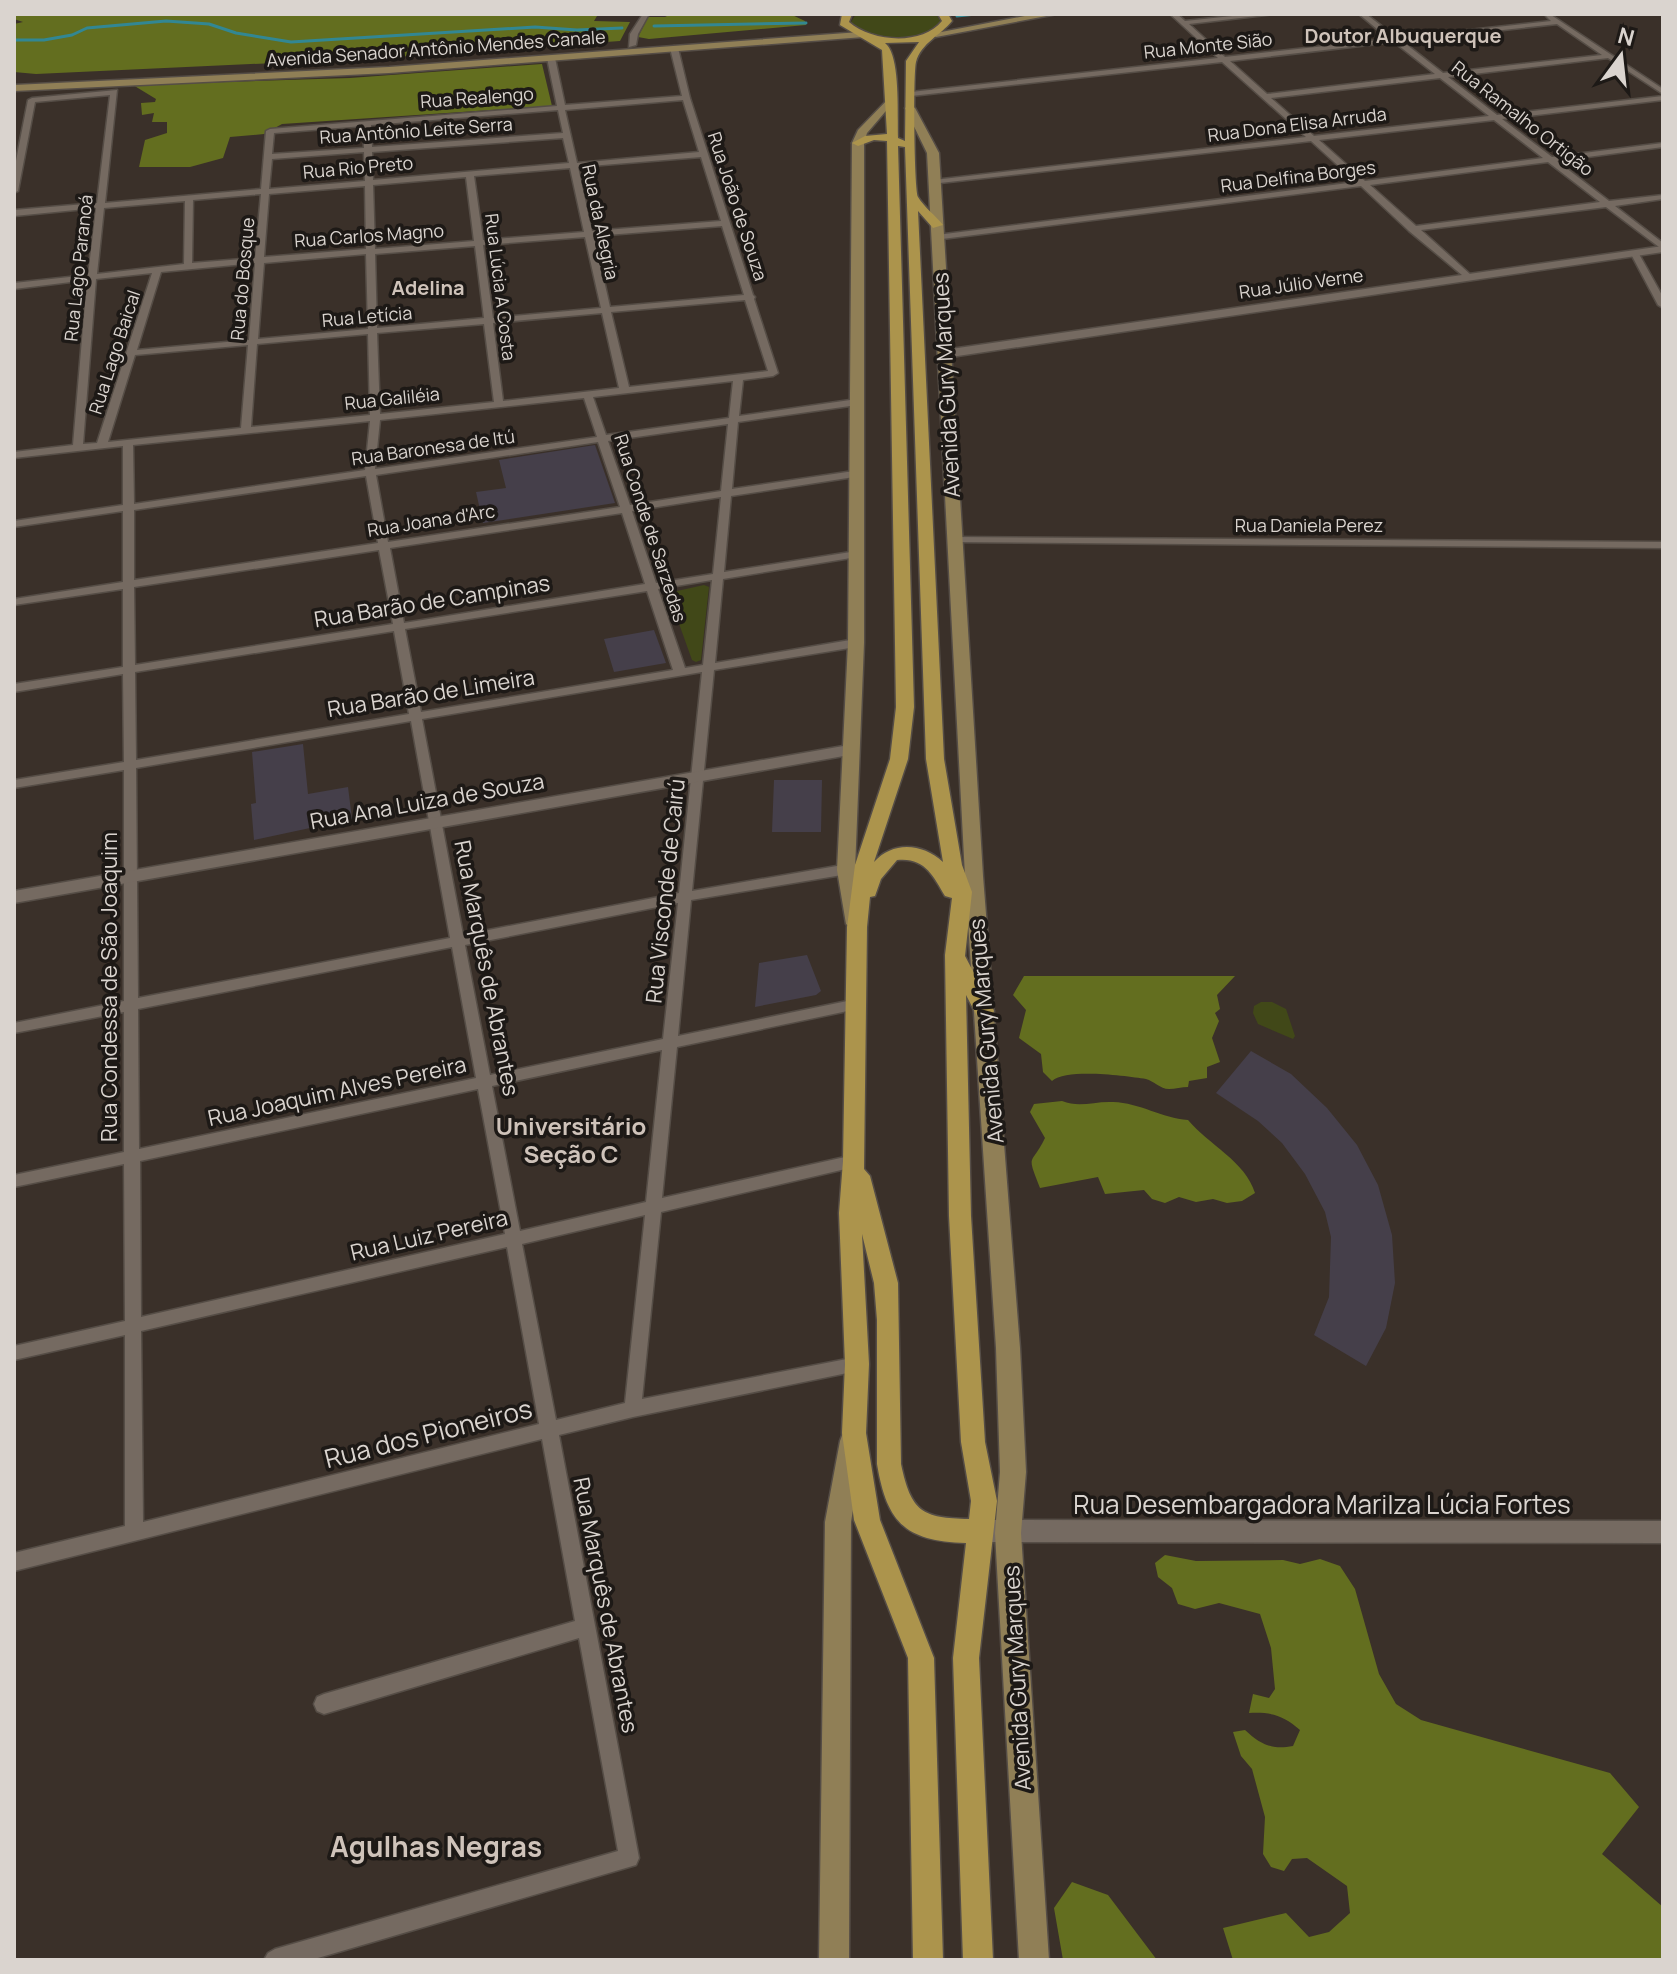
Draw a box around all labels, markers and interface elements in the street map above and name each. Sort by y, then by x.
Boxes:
north arrow [1581,16,1661,96]
text: N [1615,20,1638,53]
district label: Doutor Albuquerque [1305,22,1501,49]
street label: Avenida Senador Antônio Mendes Canale [266,24,606,72]
street label: Rua Monte Sião [1143,26,1273,64]
street label: Rua Ramalho Ortigão [1447,55,1599,181]
street label: Rua Realengo [419,81,535,113]
street label: Rua Dona Elisa Arruda [1206,101,1388,147]
street label: Rua Antônio Leite Serra [319,111,513,149]
street label: Rua João de Souza [703,129,773,283]
street label: Rua Rio Preto [302,150,414,184]
street label: Rua Delfina Borges [1219,155,1377,197]
street label: Rua da Alegria [577,162,625,282]
street label: Rua Lago Paranoá [58,193,98,343]
street label: Rua Lúcia A Costa [480,212,522,362]
street label: Rua do Bosque [225,216,259,342]
street label: Rua Carlos Magno [293,218,445,252]
street label: Rua Júlio Verne [1237,262,1365,304]
street label: Avenida Gury Marques [925,272,967,498]
district label: Adelina [391,274,465,301]
street label: Rua Lago Baical [83,287,145,417]
street label: Rua Letícia [321,300,413,332]
street label: Rua Galiléia [343,381,441,415]
street label: Rua Baronesa de Itú [350,424,516,470]
street label: Rua Conde de Sarzedas [609,431,693,625]
street label: Rua Joana d'Arc [365,498,497,542]
street label: Rua Daniela Perez [1235,513,1383,537]
street label: Rua Barão de Campinas [312,568,552,634]
street label: Rua Barão de Limeira [325,662,537,724]
street label: Rua Ana Luiza de Souza [308,766,546,836]
street label: Rua Visconde de Cairú [638,777,692,1005]
street label: Rua Condessa de São Joaquim [94,832,124,1142]
street label: Rua Marquês de Abrantes [447,838,527,1098]
street label: Avenida Gury Marques [961,917,1011,1145]
street label: Rua Joaquim Alves Pereira [205,1049,469,1133]
district label: Universitário Seção C [496,1109,646,1170]
street label: Rua Luiz Pereira [347,1202,511,1268]
street label: Rua dos Pioneiros [320,1390,536,1476]
street label: Rua Marquês de Abrantes [566,1475,646,1735]
street label: Rua Desembargadora Marilza Lúcia Fortes [1073,1486,1571,1522]
street label: Avenida Gury Marques [996,1565,1038,1791]
district label: Agulhas Negras [330,1827,542,1865]

